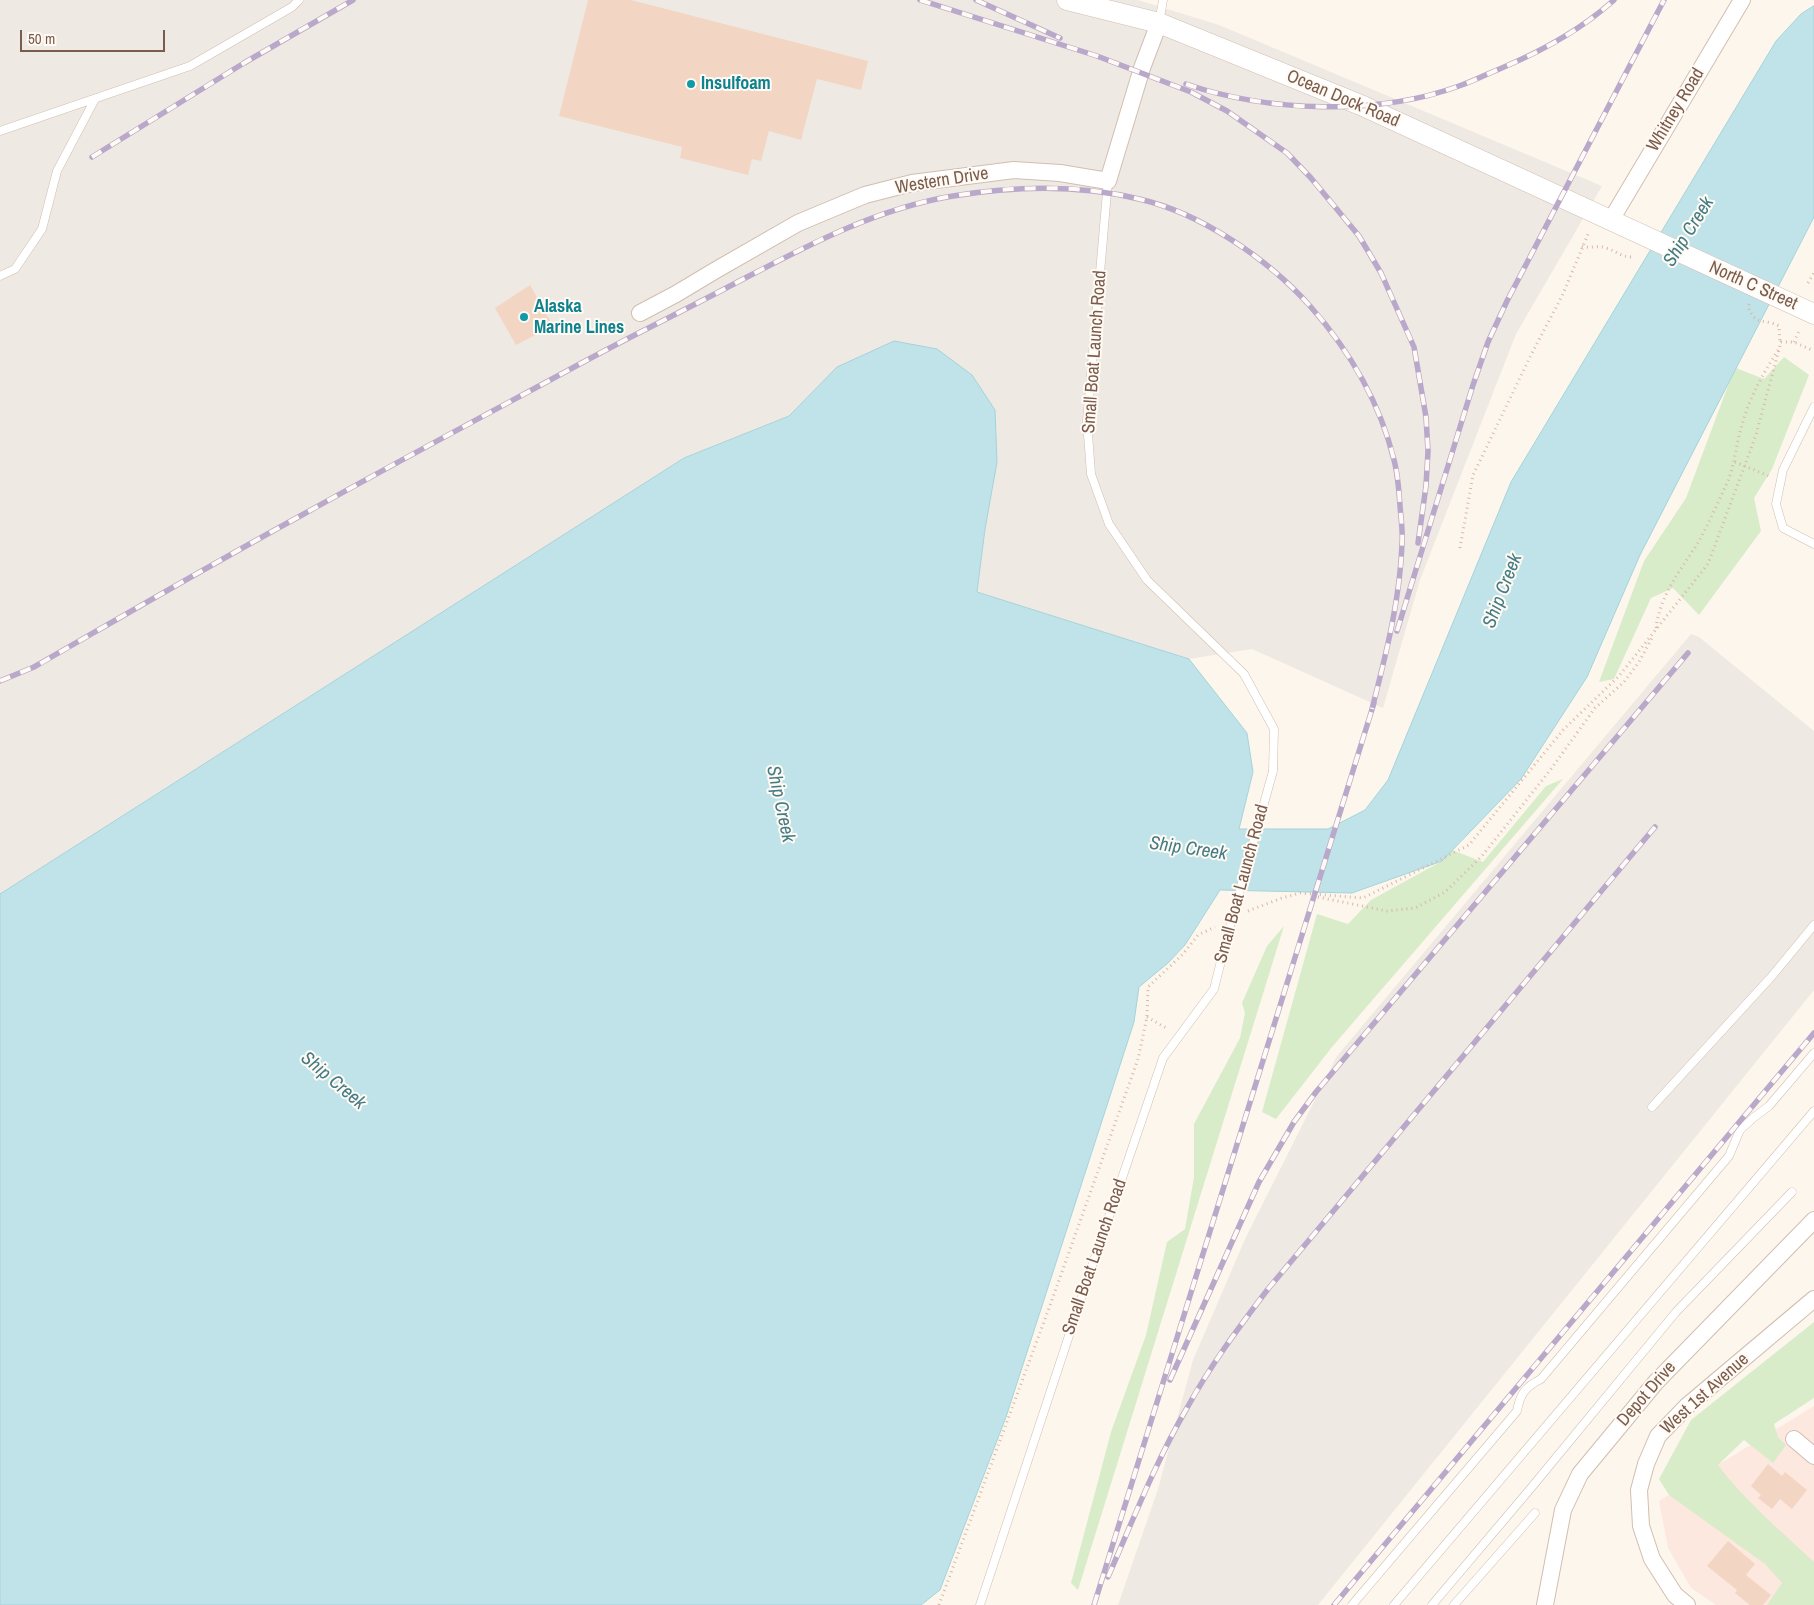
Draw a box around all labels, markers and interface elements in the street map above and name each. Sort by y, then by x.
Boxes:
scale bar [22,20,168,52]
text: 50 m [28,28,55,49]
street label: Whitney Road [1643,64,1709,156]
street label: Ocean Dock Road [1283,65,1403,133]
place label: Insulfoam [701,73,771,95]
marker: Insulfoam [685,78,697,90]
street label: Western Drive [894,163,990,199]
water label: Ship Creek [1659,193,1719,271]
street label: North C Street [1706,257,1800,315]
street label: Small Boat Launch Road [1079,270,1111,434]
place label: Alaska Marine Lines [534,296,624,338]
marker: Alaska Marine Lines [518,311,530,323]
water label: Ship Creek [1478,551,1528,631]
water label: Ship Creek [761,764,799,844]
street label: Small Boat Launch Road [1210,802,1274,966]
water label: Ship Creek [1148,832,1228,866]
water label: Ship Creek [296,1047,370,1115]
street label: Small Boat Launch Road [1058,1176,1132,1338]
street label: West 1st Avenue [1656,1349,1754,1439]
street label: Depot Drive [1613,1357,1681,1431]

